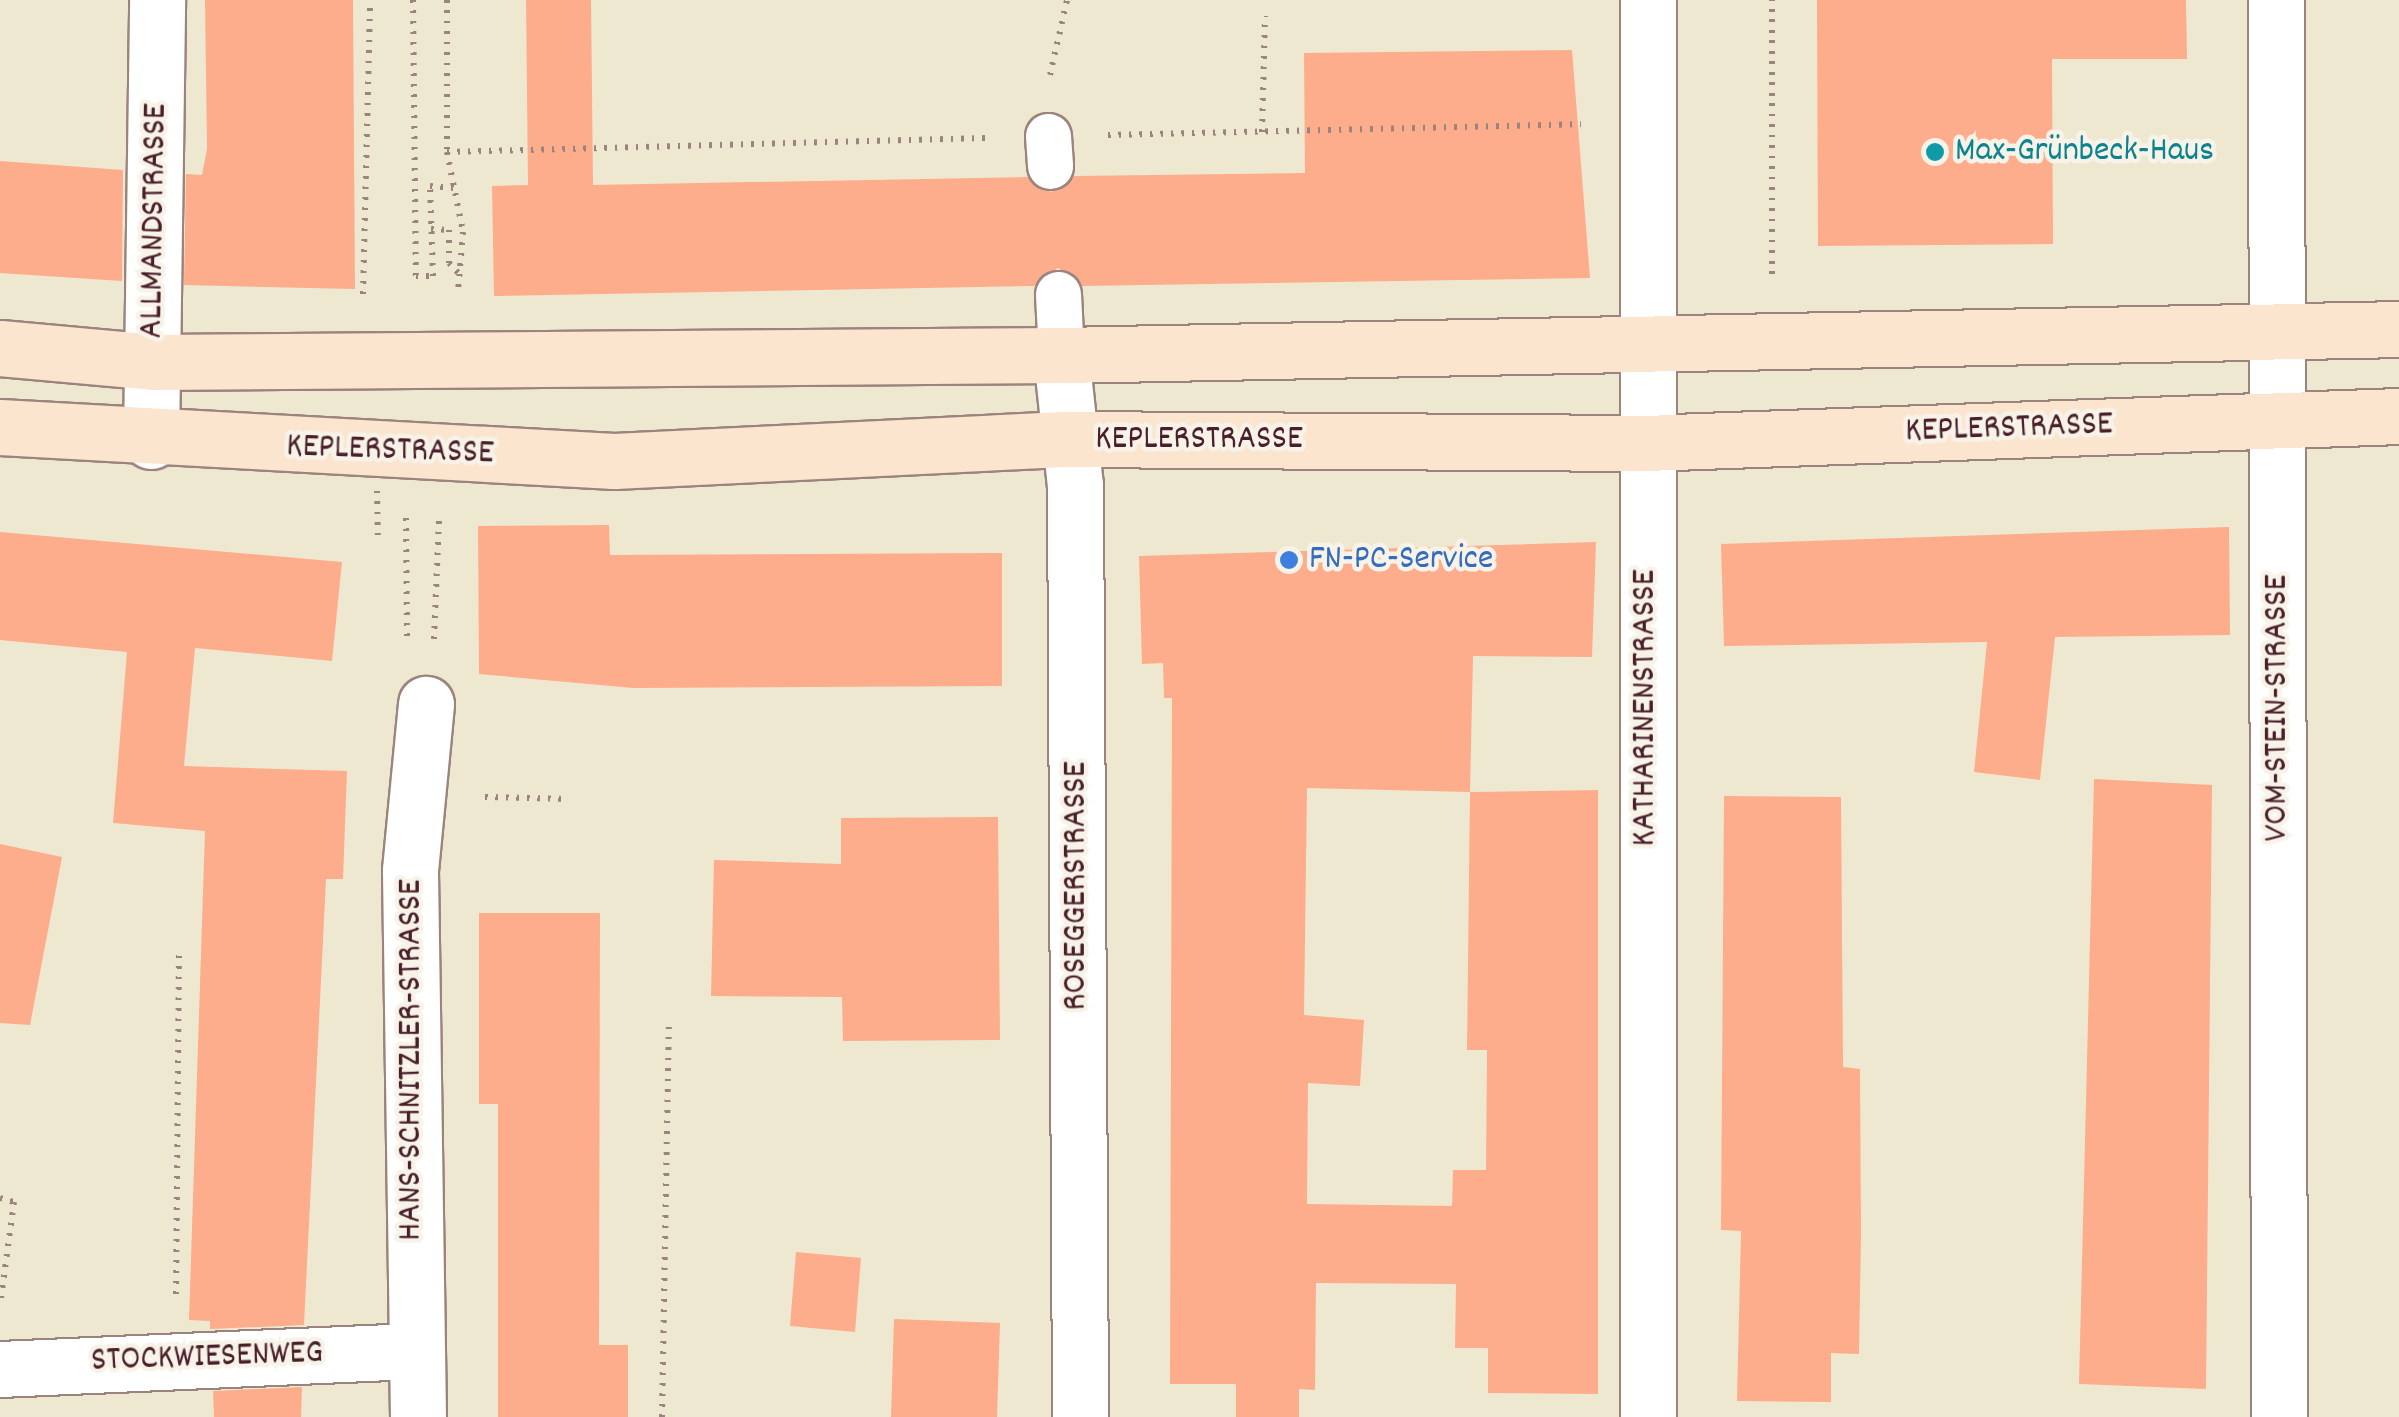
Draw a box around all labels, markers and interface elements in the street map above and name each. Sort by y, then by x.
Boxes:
street label: ALLMANDSTRASSE [132,103,178,339]
place label: Max-Grünbeck-Haus [1955,131,2214,173]
marker: Max-Grünbeck-Haus [1924,141,1946,163]
street label: KEPLERSTRASSE [1905,404,2113,454]
street label: KEPLERSTRASSE [1095,419,1303,461]
street label: KEPLERSTRASSE [286,426,494,476]
place label: FN-PC-Service [1309,539,1493,581]
marker: FN-PC-Service [1278,549,1300,571]
street label: KATHARINENSTRASSE [1625,569,1667,847]
street label: VOM-STEIN-STRASSE [2257,574,2299,842]
street label: ROSEGGERSTRASSE [1056,761,1098,1011]
street label: HANS-SCHNITZLER-STRASSE [391,879,433,1241]
street label: STOCKWIESENWEG [90,1333,324,1383]

